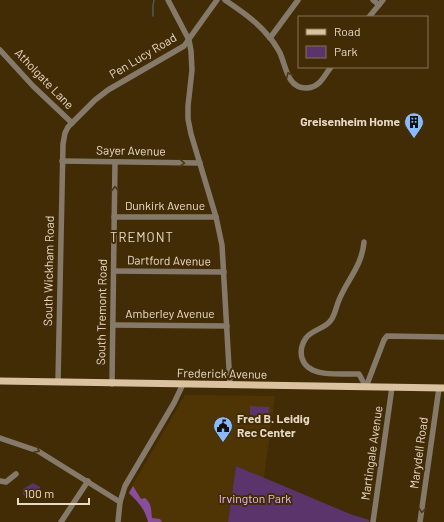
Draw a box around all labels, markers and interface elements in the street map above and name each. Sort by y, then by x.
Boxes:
legend [298,16,428,68]
text: Road [334,24,361,38]
street label: Pen Lucy Road [106,30,179,81]
text: Park [334,44,358,58]
street label: Atholgate Lane [12,45,77,111]
one-way arrow [286,72,294,79]
building icon: Greisenheim Home [403,111,425,139]
place label: Greisenheim Home [300,114,400,128]
street label: Sayer Avenue [96,142,166,158]
one-way arrow [179,159,185,167]
one-way arrow [111,186,119,192]
street label: Dunkirk Avenue [125,198,205,212]
street label: South Wickham Road [40,216,56,326]
district label: TREMONT [110,229,174,245]
street label: Dartford Avenue [127,252,211,268]
street label: South Tremont Road [93,259,109,365]
street label: Amberley Avenue [125,306,215,320]
street label: Frederick Avenue [177,365,267,381]
street label: Martingale Avenue [357,405,385,501]
place label: Fred B. Leidig Rec Center [237,411,310,439]
public building icon: Fred B. Leidig Rec Center [212,415,234,443]
street label: Marydell Road [406,416,430,490]
one-way arrow [33,445,40,453]
scale bar [18,480,89,506]
text: 100 m [24,486,54,500]
park label: Irvington Park [219,491,291,505]
one-way arrow [418,507,427,513]

